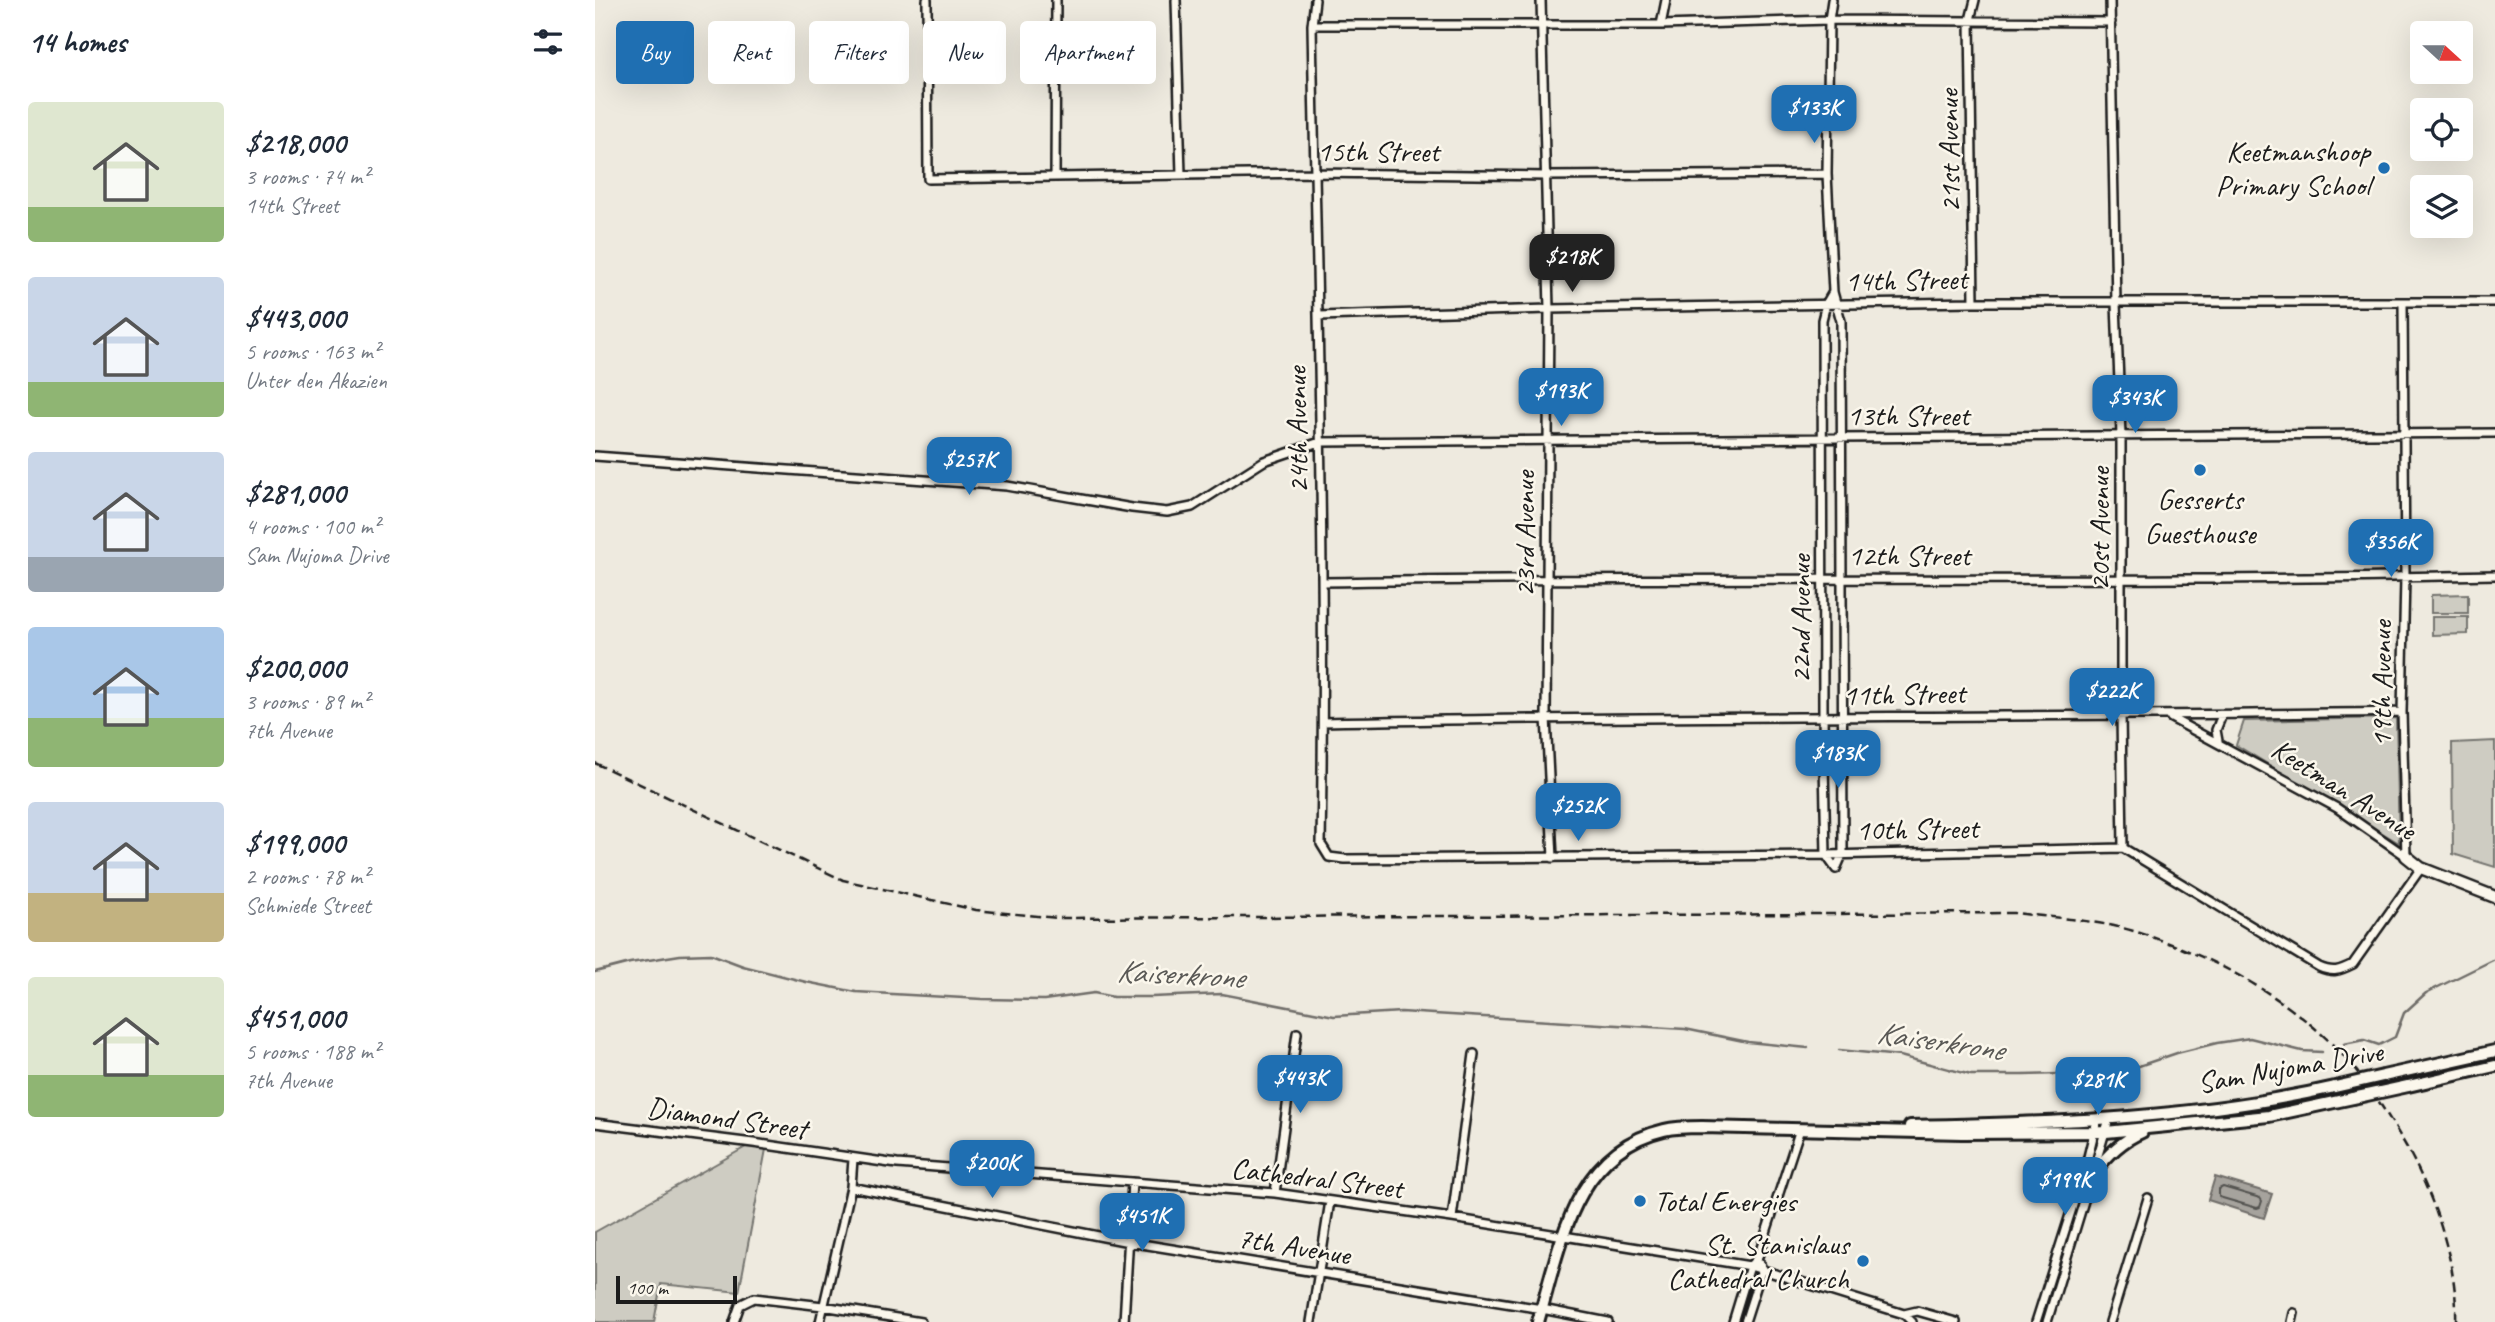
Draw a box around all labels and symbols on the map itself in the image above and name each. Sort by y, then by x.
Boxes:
north arrow [2410,21,2473,84]
pin: $133K [1765,86,1863,145]
street label: 21st Avenue [1929,87,1969,213]
street label: 15th Street [1317,132,1442,170]
place label: Keetmanshoop Primary School [2216,132,2375,204]
marker: Keetmanshoop Primary School [2376,160,2392,176]
pin: $218K [1523,234,1621,294]
street label: 14th Street [1844,260,1971,300]
street label: 24th Avenue [1277,364,1317,494]
pin: $193K [1512,368,1610,428]
pin: $343K [2086,376,2184,435]
street label: 13th Street [1847,396,1972,434]
pin: $257K [920,438,1018,497]
marker: Gesserts Guesthouse [2192,462,2208,478]
street label: 20st Avenue [2080,465,2118,591]
street label: 23rd Avenue [1505,469,1543,597]
place label: Gesserts Guesthouse [2145,480,2258,552]
pin: $356K [2342,520,2440,579]
street label: 12th Street [1848,536,1973,574]
street label: 22nd Avenue [1781,552,1819,683]
street label: 19th Avenue [2362,618,2400,747]
pin: $222K [2063,668,2161,728]
street label: 11th Street [1842,674,1969,714]
pin: $183K [1789,730,1887,790]
street label: Keetman Avenue [2265,730,2425,850]
pin: $252K [1529,784,1627,843]
street label: 10th Street [1855,809,1982,849]
water label: Kaiserkrone [1116,950,1249,998]
water label: Kaiserkrone [1874,1012,2010,1071]
street label: Sam Nujoma Drive [2195,1032,2388,1102]
pin: $443K [1251,1056,1349,1115]
pin: $281K [2049,1058,2147,1117]
street label: Diamond Street [645,1088,813,1149]
pin: $200K [943,1140,1041,1200]
street label: Cathedral Street [1229,1149,1408,1208]
pin: $199K [2016,1158,2114,1217]
place label: Total Energies [1654,1182,1799,1220]
marker: Total Energies [1632,1193,1648,1209]
pin: $451K [1093,1194,1191,1253]
street label: 7th Avenue [1235,1218,1355,1274]
place label: St. Stanislaus Cathedral Church [1667,1225,1852,1297]
marker: St. Stanislaus Cathedral Church [1855,1253,1871,1269]
scale bar [616,1273,737,1305]

